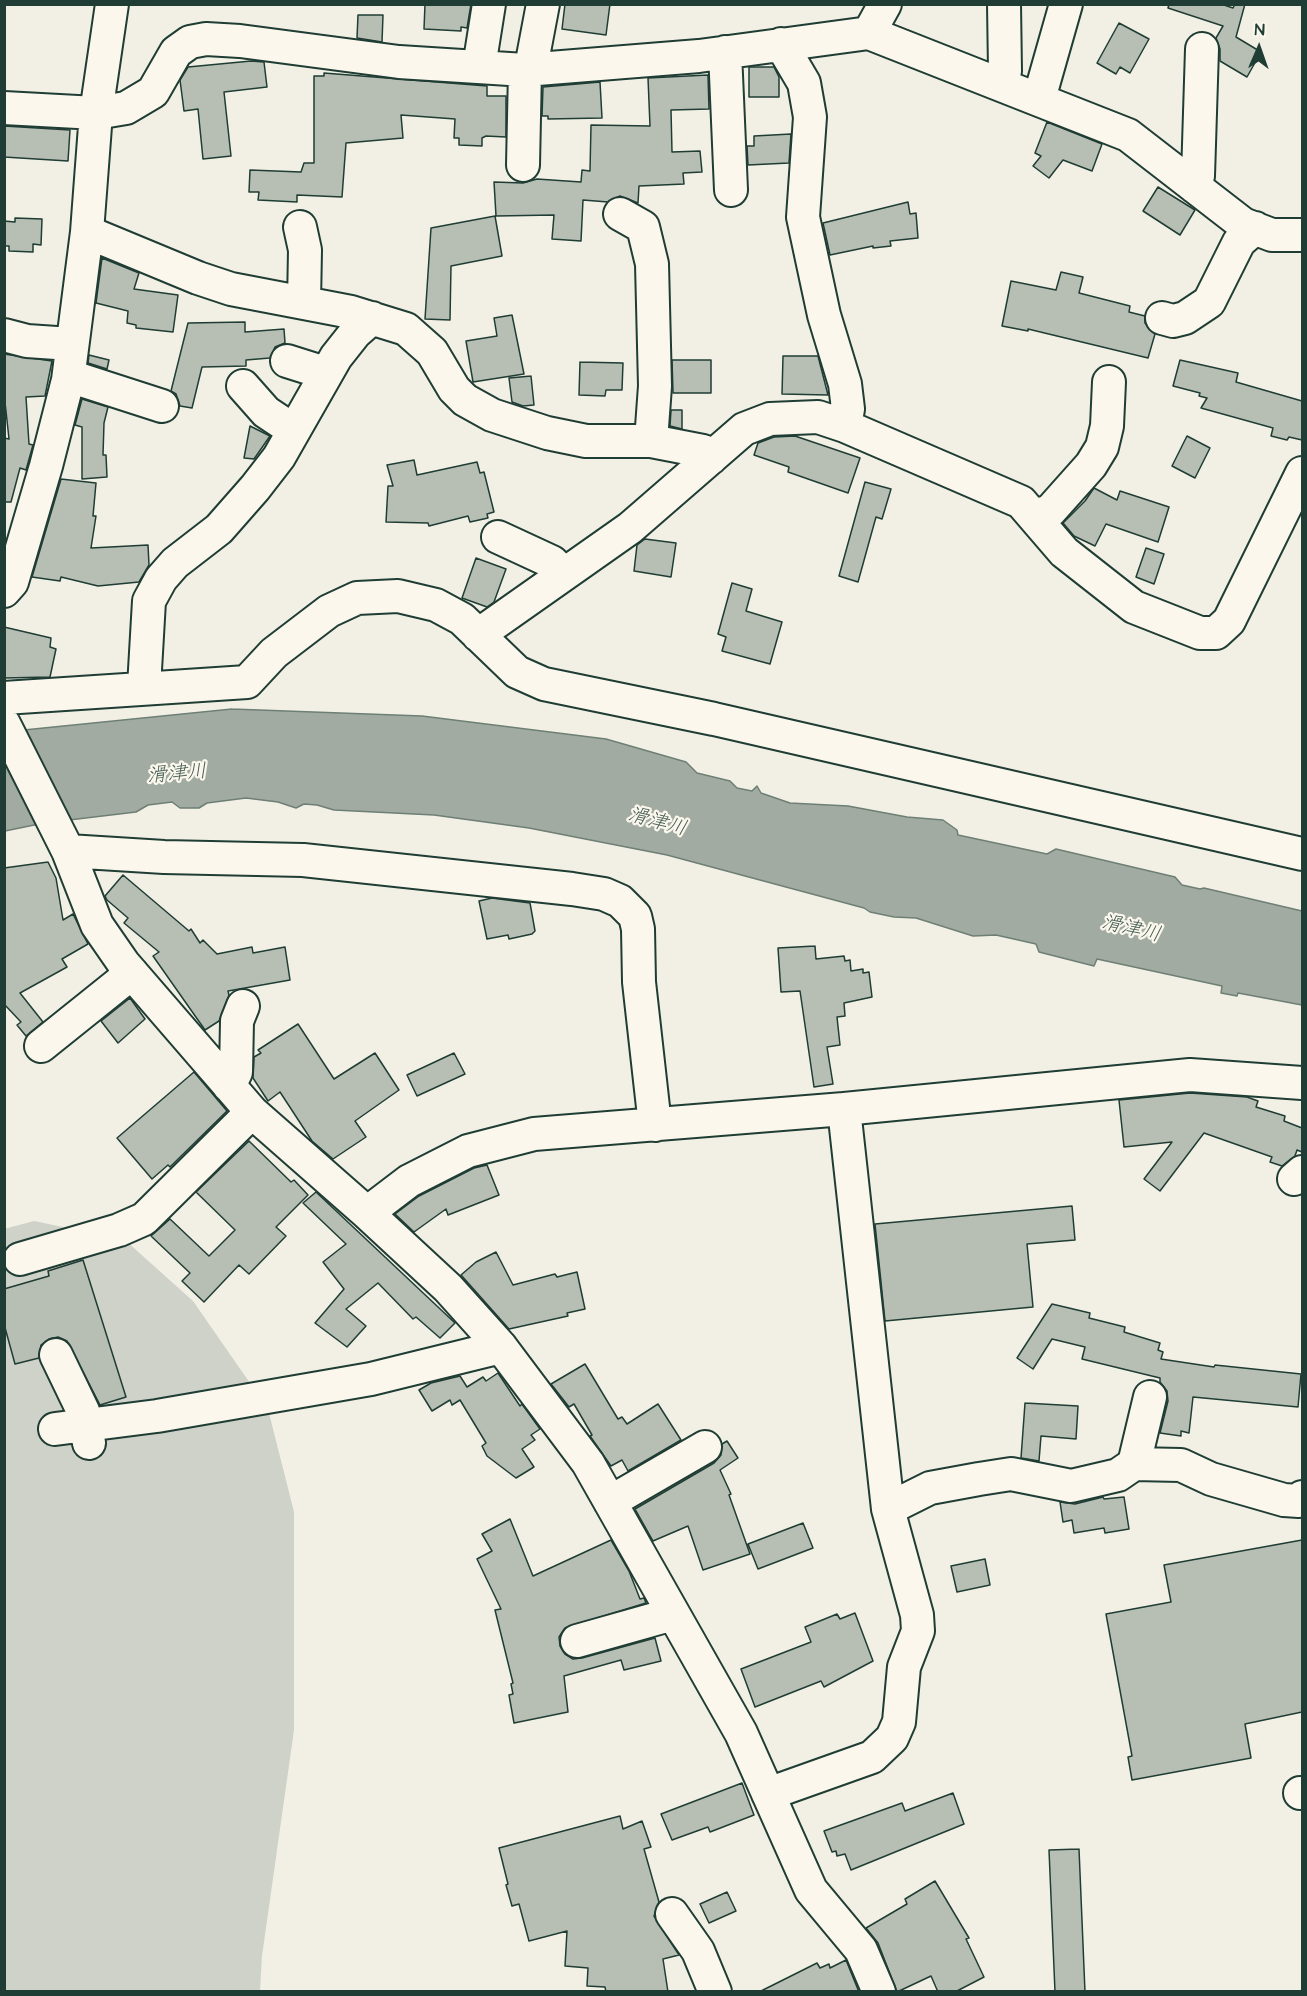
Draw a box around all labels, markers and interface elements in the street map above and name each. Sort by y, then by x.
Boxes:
north arrow [1229,18,1289,78]
text: N [1254,19,1265,41]
water label: 滑津川 [146,760,208,790]
water label: 滑津川 [625,804,689,842]
water label: 滑津川 [1099,912,1163,948]

